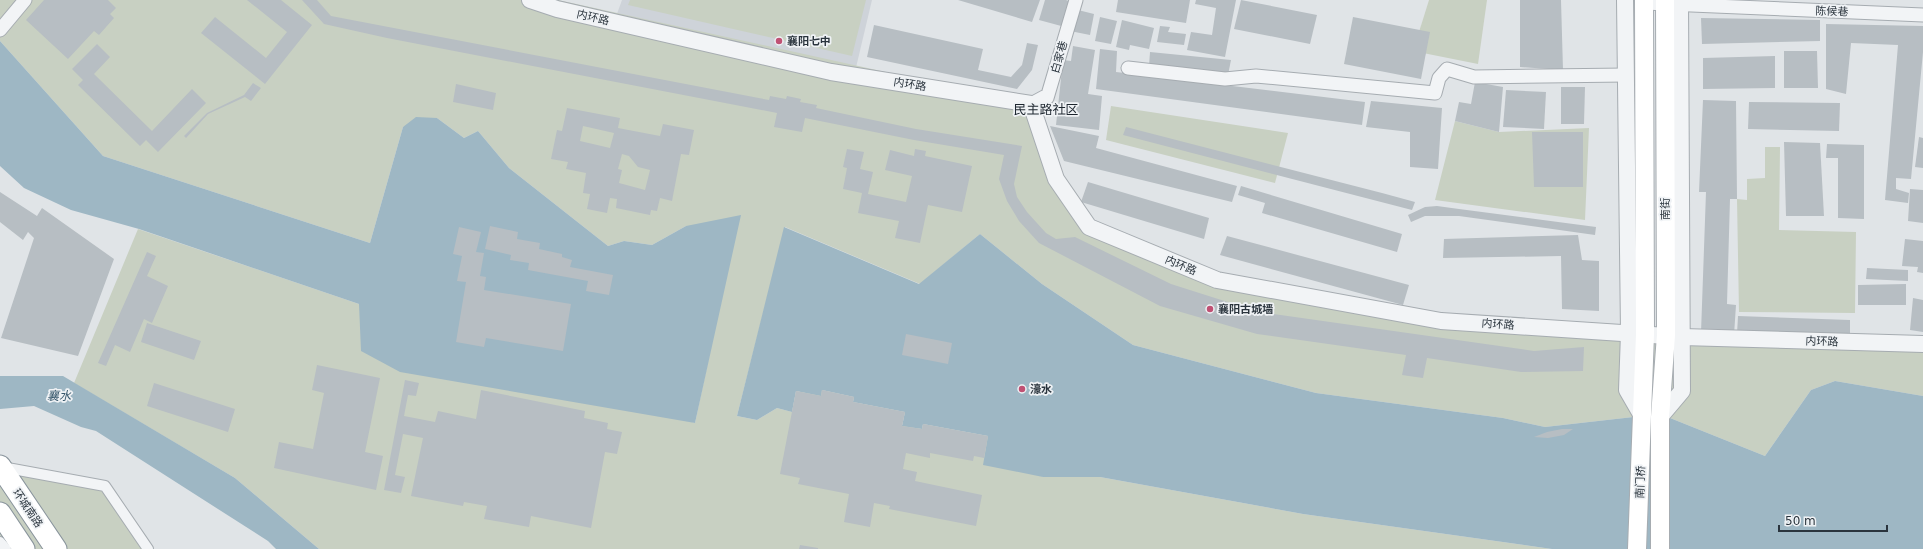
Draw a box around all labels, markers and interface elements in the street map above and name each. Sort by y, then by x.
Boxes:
street label: 陈候巷 [1815,4,1849,19]
street label: 内环路 [575,7,610,28]
place label: 襄阳七中 [787,35,831,48]
marker: 襄阳七中 [774,36,784,46]
street label: 白家巷 [1049,39,1070,75]
street label: 内环路 [893,75,927,93]
district label: 民主路社区 [1013,102,1079,117]
street label: 南街 [1659,198,1672,220]
street label: 内环路 [1163,253,1199,278]
place label: 襄阳古城墙 [1218,303,1273,316]
marker: 襄阳古城墙 [1205,304,1215,314]
street label: 内环路 [1481,317,1515,332]
street label: 内环路 [1805,334,1839,349]
place label: 濠水 [1030,383,1052,396]
marker: 濠水 [1017,384,1027,394]
water label: 襄水 [47,389,72,403]
street label: 南门桥 [1633,465,1648,499]
street label: 环城南路 [10,486,45,530]
scale bar [1779,507,1887,533]
text: 50 m [1785,514,1816,528]

